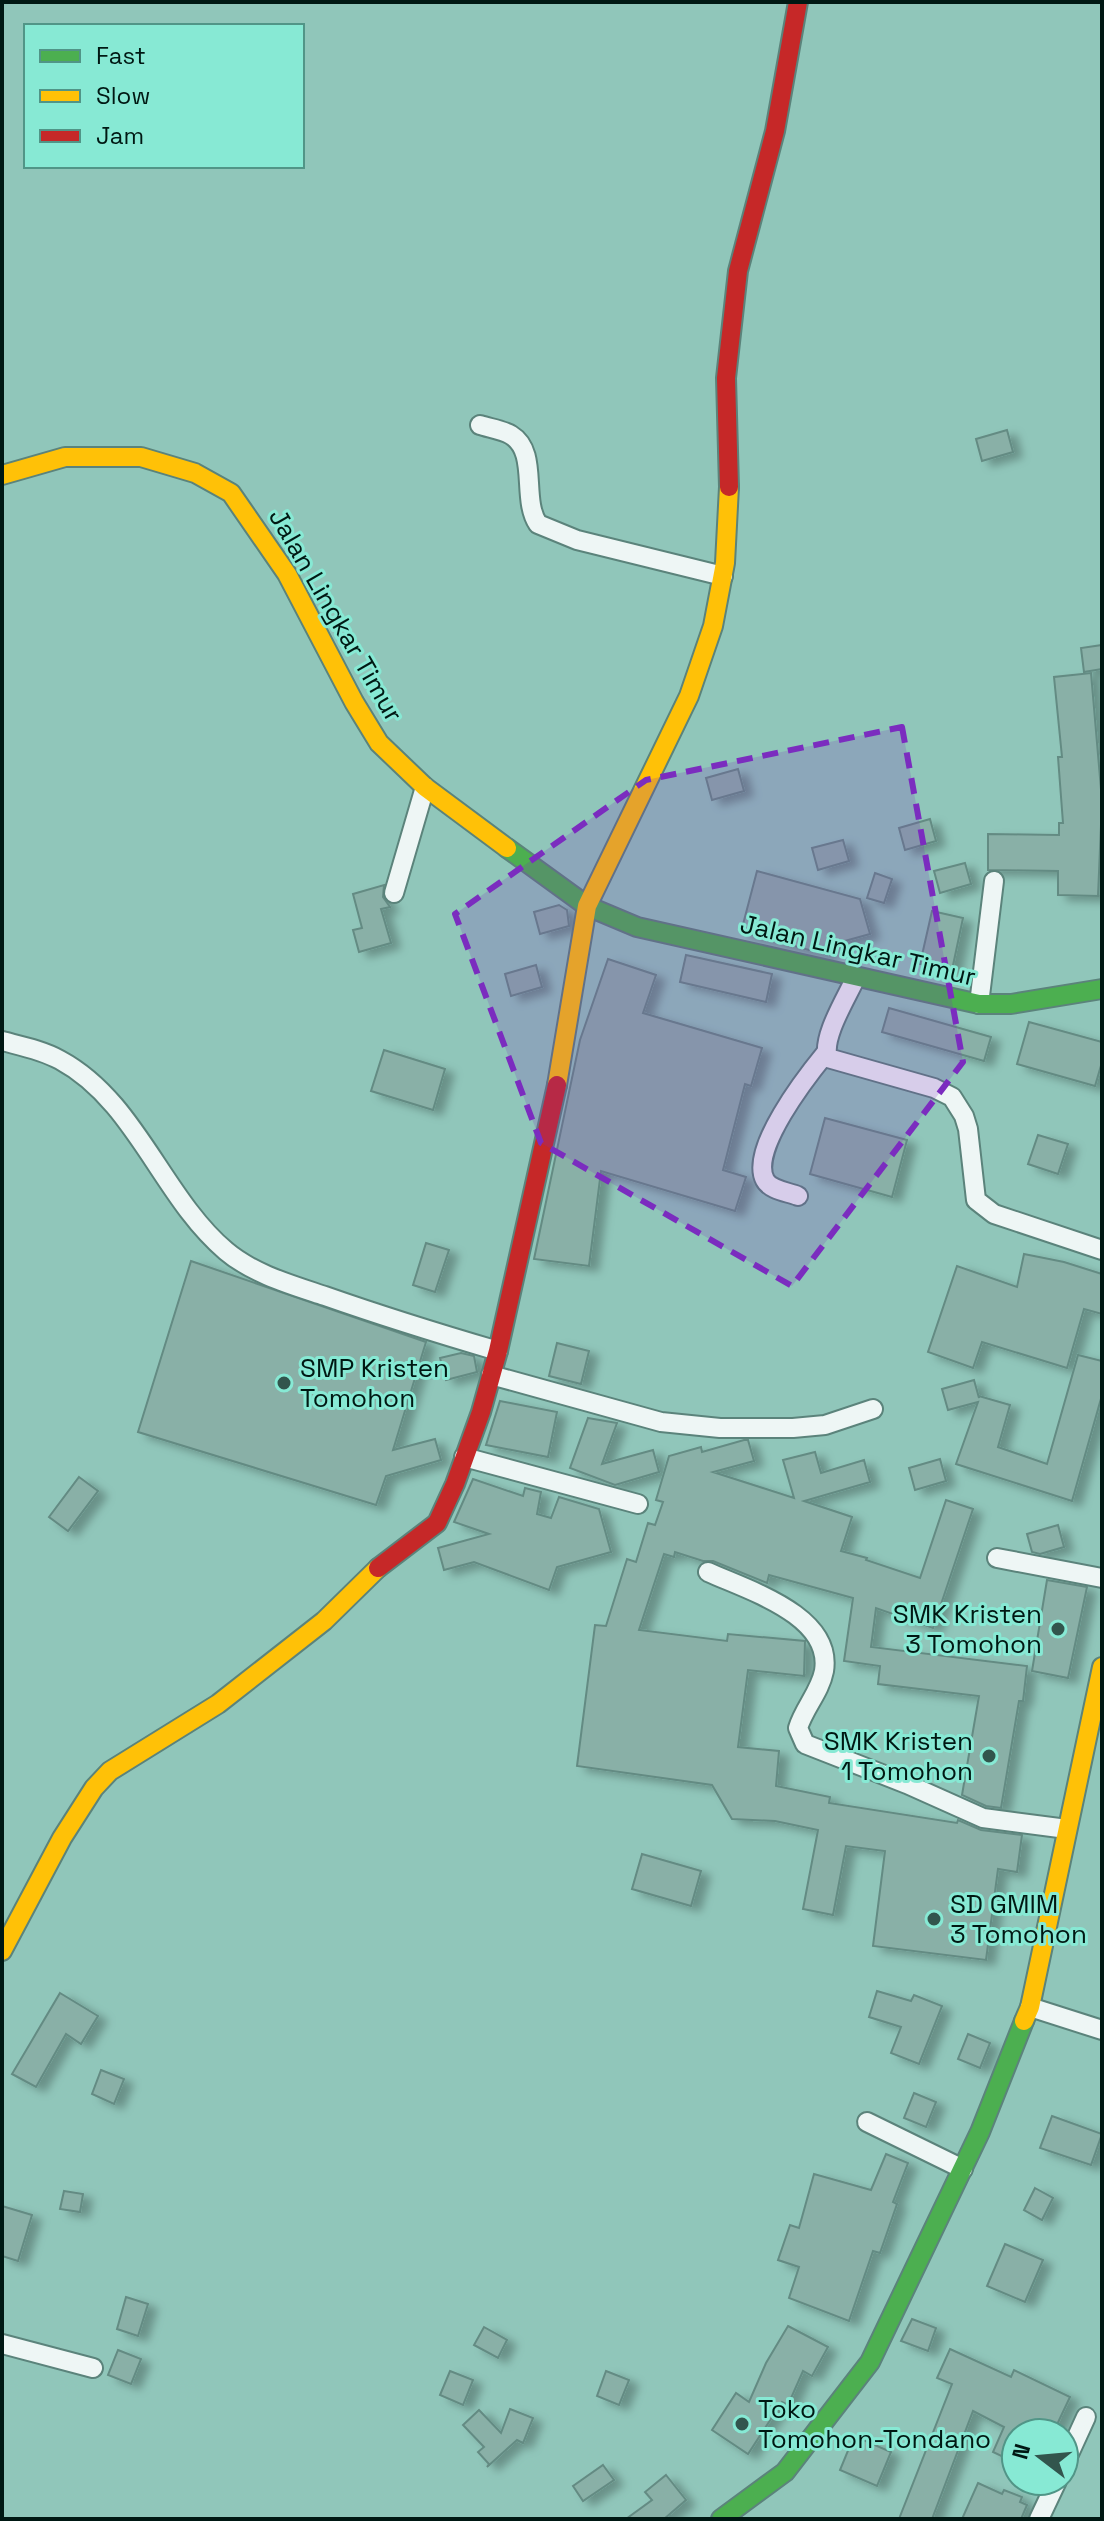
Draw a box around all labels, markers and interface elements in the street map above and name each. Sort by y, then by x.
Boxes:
legend [24,24,304,168]
text: Fast [96,40,146,71]
text: Slow [96,80,150,111]
text: Jam [96,120,144,151]
street label: Jalan Lingkar Timur [261,502,411,728]
street label: Jalan Lingkar Timur [737,906,979,994]
place label: SMP Kristen Tomohon [300,1351,449,1415]
marker: SMP Kristen Tomohon [275,1374,293,1392]
place label: SMK Kristen 3 Tomohon [893,1597,1042,1661]
marker: SMK Kristen 3 Tomohon [1049,1620,1067,1638]
place label: SMK Kristen 1 Tomohon [824,1724,973,1788]
marker: SMK Kristen 1 Tomohon [980,1747,998,1765]
place label: SD GMIM 3 Tomohon [950,1887,1087,1951]
marker: SD GMIM 3 Tomohon [925,1910,943,1928]
place label: Toko Tomohon-Tondano [758,2392,991,2456]
marker: Toko Tomohon-Tondano [733,2415,751,2433]
north arrow [1000,2417,1080,2497]
text: N [1005,2441,1036,2462]

